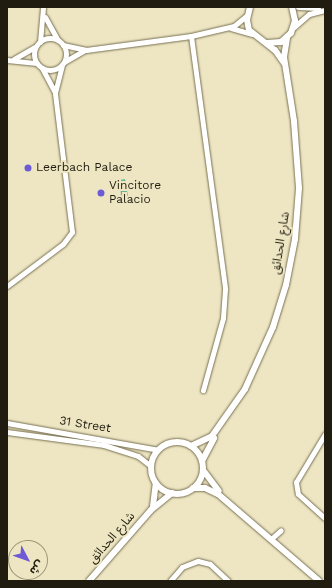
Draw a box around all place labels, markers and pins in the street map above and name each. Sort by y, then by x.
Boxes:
place label: Leerbach Palace [36,161,133,175]
marker: Leerbach Palace [23,163,33,173]
place label: Vincitore Palacio [109,179,161,207]
marker: Vincitore Palacio [96,188,106,198]

